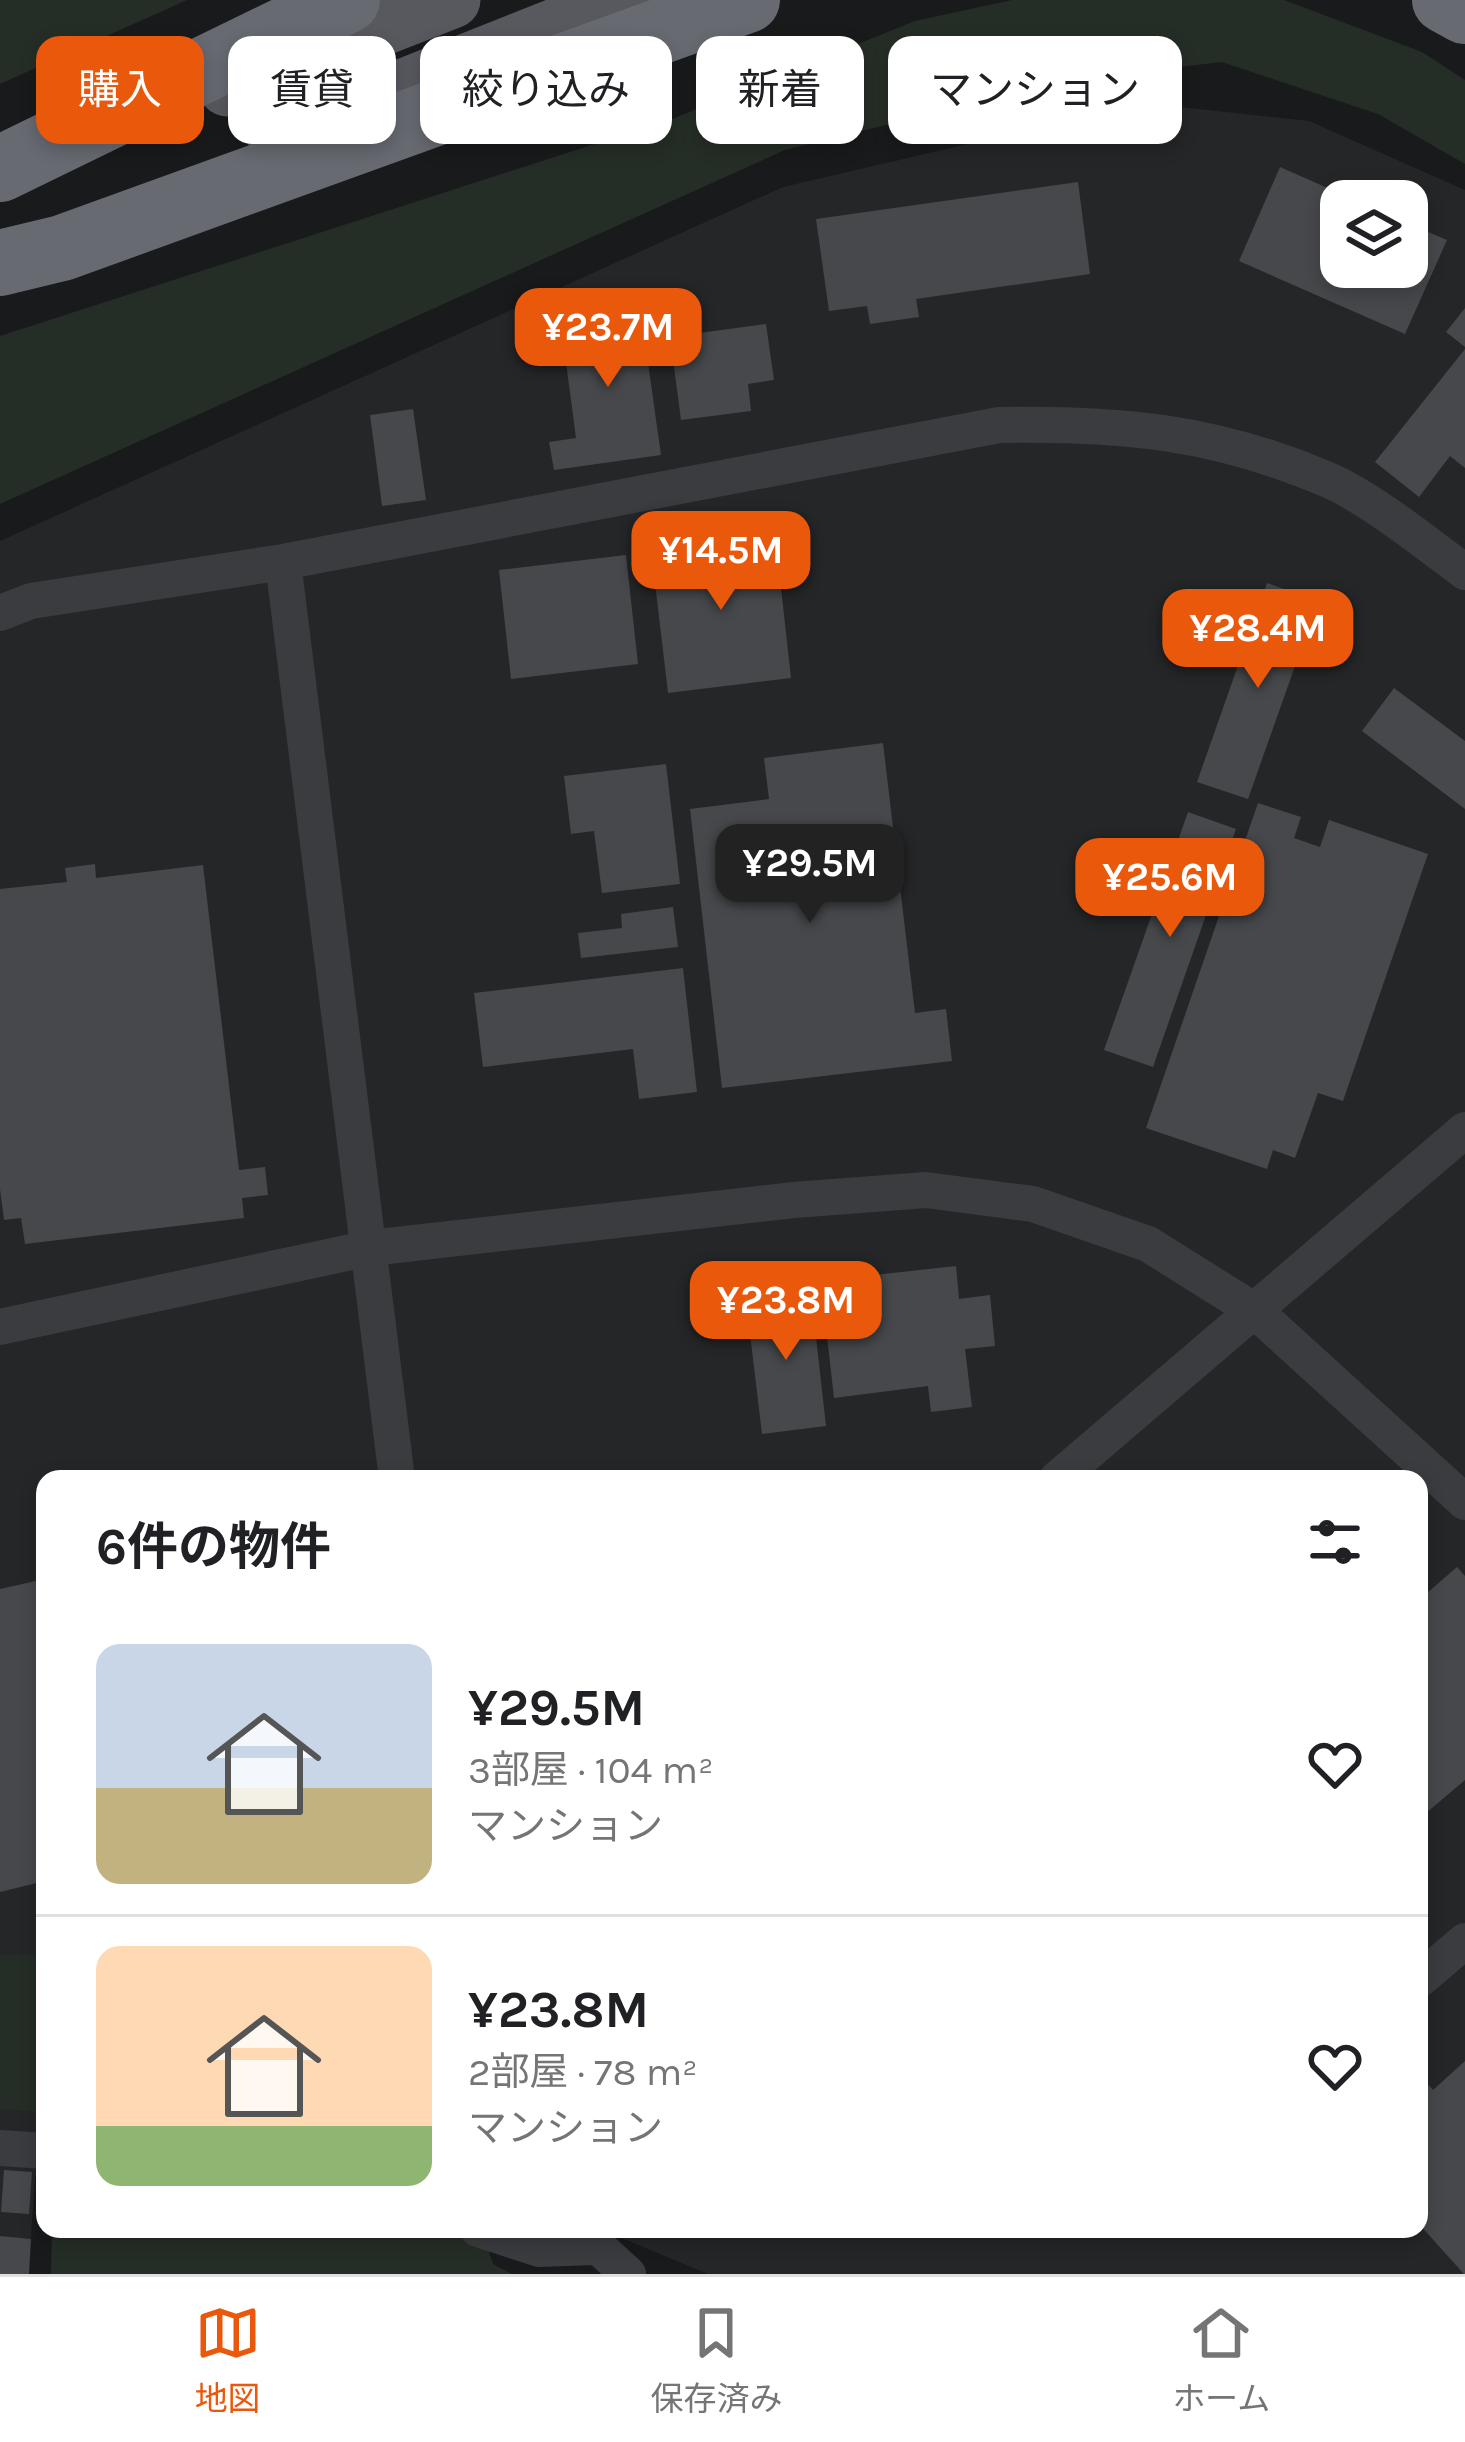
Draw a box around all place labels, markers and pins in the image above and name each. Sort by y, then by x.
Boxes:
pin: ¥23.7M [510,288,706,390]
pin: ¥14.5M [623,511,819,613]
pin: ¥28.4M [1160,589,1356,691]
pin: ¥29.5M [712,824,908,926]
pin: ¥25.6M [1072,838,1268,940]
pin: ¥23.8M [688,1261,884,1363]

